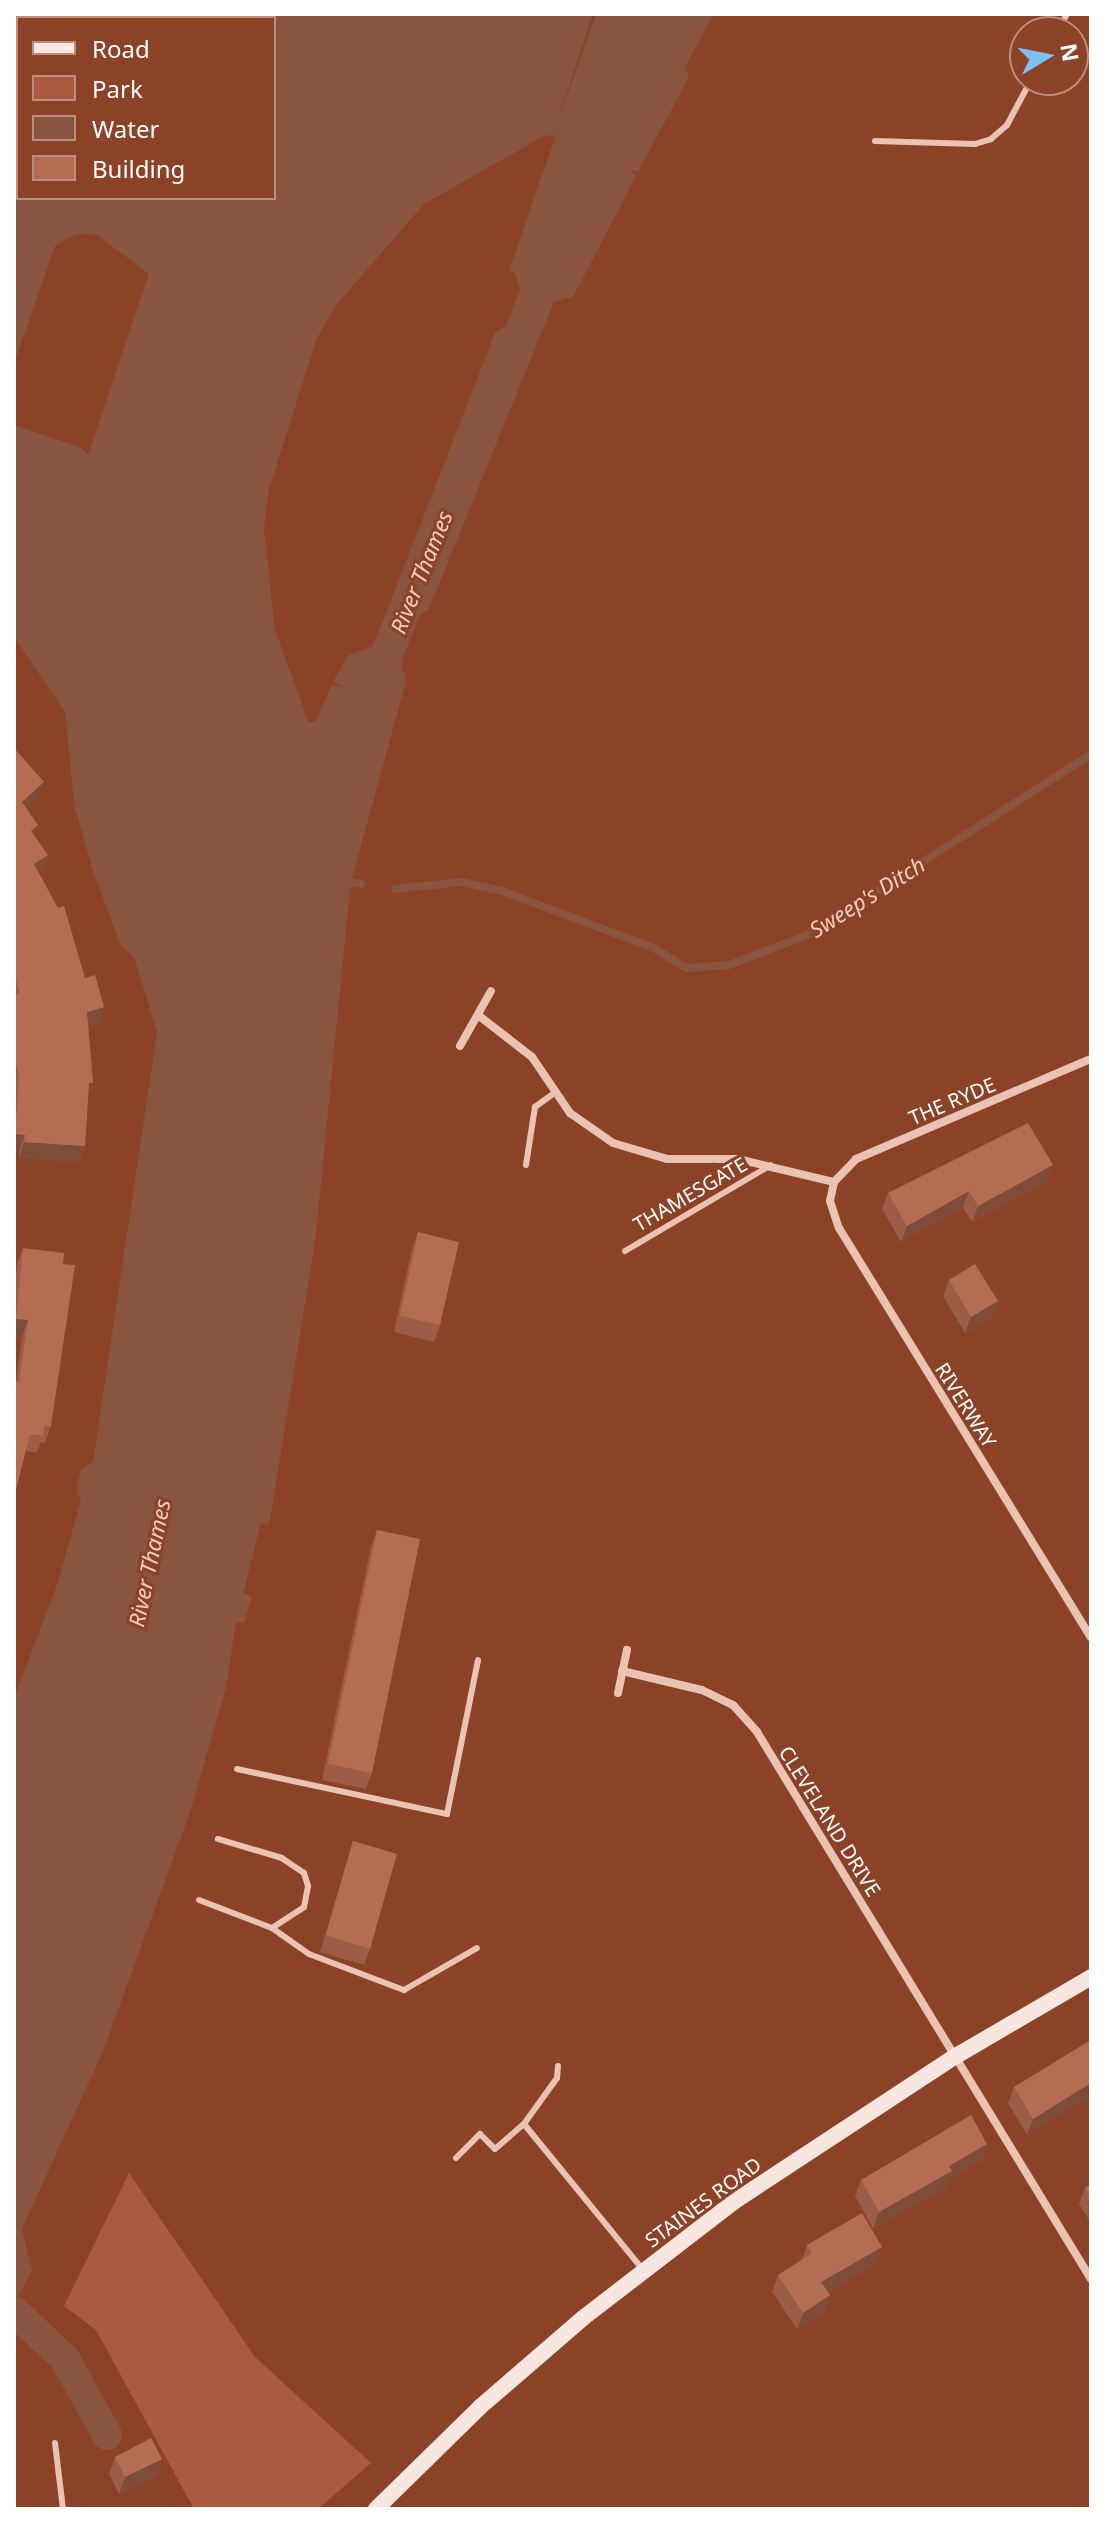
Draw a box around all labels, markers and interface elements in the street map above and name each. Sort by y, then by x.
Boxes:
legend [16,16,276,200]
north arrow [1009,16,1089,96]
text: Road [92,32,150,65]
text: N [1054,41,1087,64]
text: Park [92,72,143,105]
text: Water [92,112,159,145]
text: Building [92,152,185,185]
water label: River Thames [384,507,458,637]
water label: Sweep's Ditch [804,851,930,943]
street label: THE RYDE [905,1072,999,1130]
street label: THAMESGATE [629,1152,751,1236]
street label: RIVERWAY [931,1358,1001,1452]
water label: River Thames [123,1497,175,1629]
street label: CLEVELAND DRIVE [774,1741,886,1901]
street label: STAINES ROAD [640,2152,766,2252]

